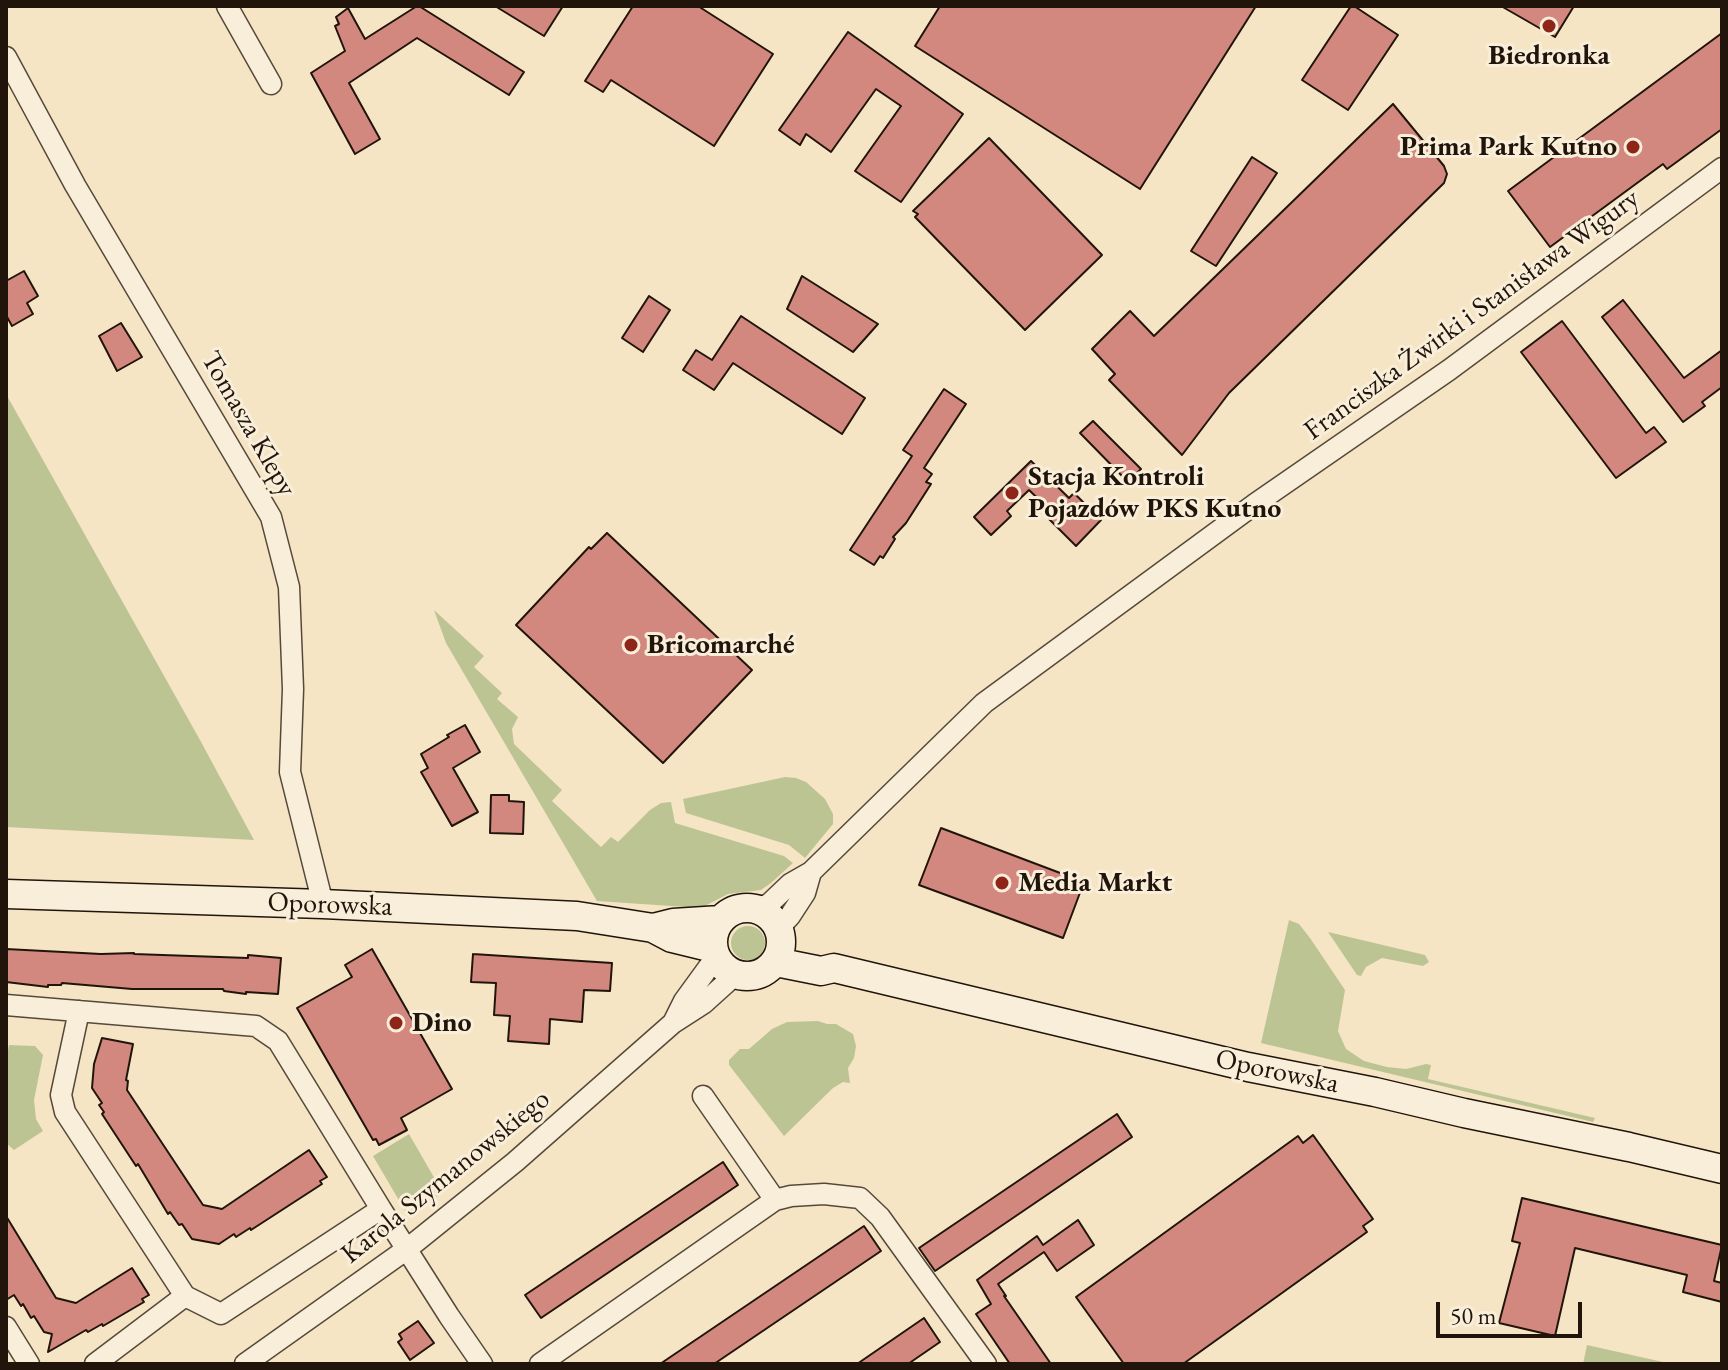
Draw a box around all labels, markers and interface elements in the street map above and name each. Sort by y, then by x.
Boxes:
marker: Biedronka [1540,17,1558,35]
place label: Biedronka [1488,39,1610,73]
place label: Prima Park Kutno [1400,130,1617,164]
marker: Prima Park Kutno [1624,138,1642,156]
street label: Franciszka Żwirki i Stanisława Wigury [1298,182,1646,448]
street label: Tomasza Klepy [193,346,303,502]
place label: Stacja Kontroli Pojazdów PKS Kutno [1028,460,1281,526]
marker: Stacja Kontroli Pojazdów PKS Kutno [1003,484,1021,502]
place label: Bricomarché [647,628,795,662]
marker: Bricomarché [622,636,640,654]
place label: Media Markt [1018,866,1172,900]
marker: Media Markt [993,874,1011,892]
street label: Oporowska [267,886,393,924]
place label: Dino [412,1006,472,1040]
marker: Dino [387,1014,405,1032]
street label: Oporowska [1212,1043,1342,1101]
street label: Karola Szymanowskiego [335,1083,557,1271]
scale bar [1440,1286,1586,1336]
text: 50 m [1450,1300,1497,1331]

